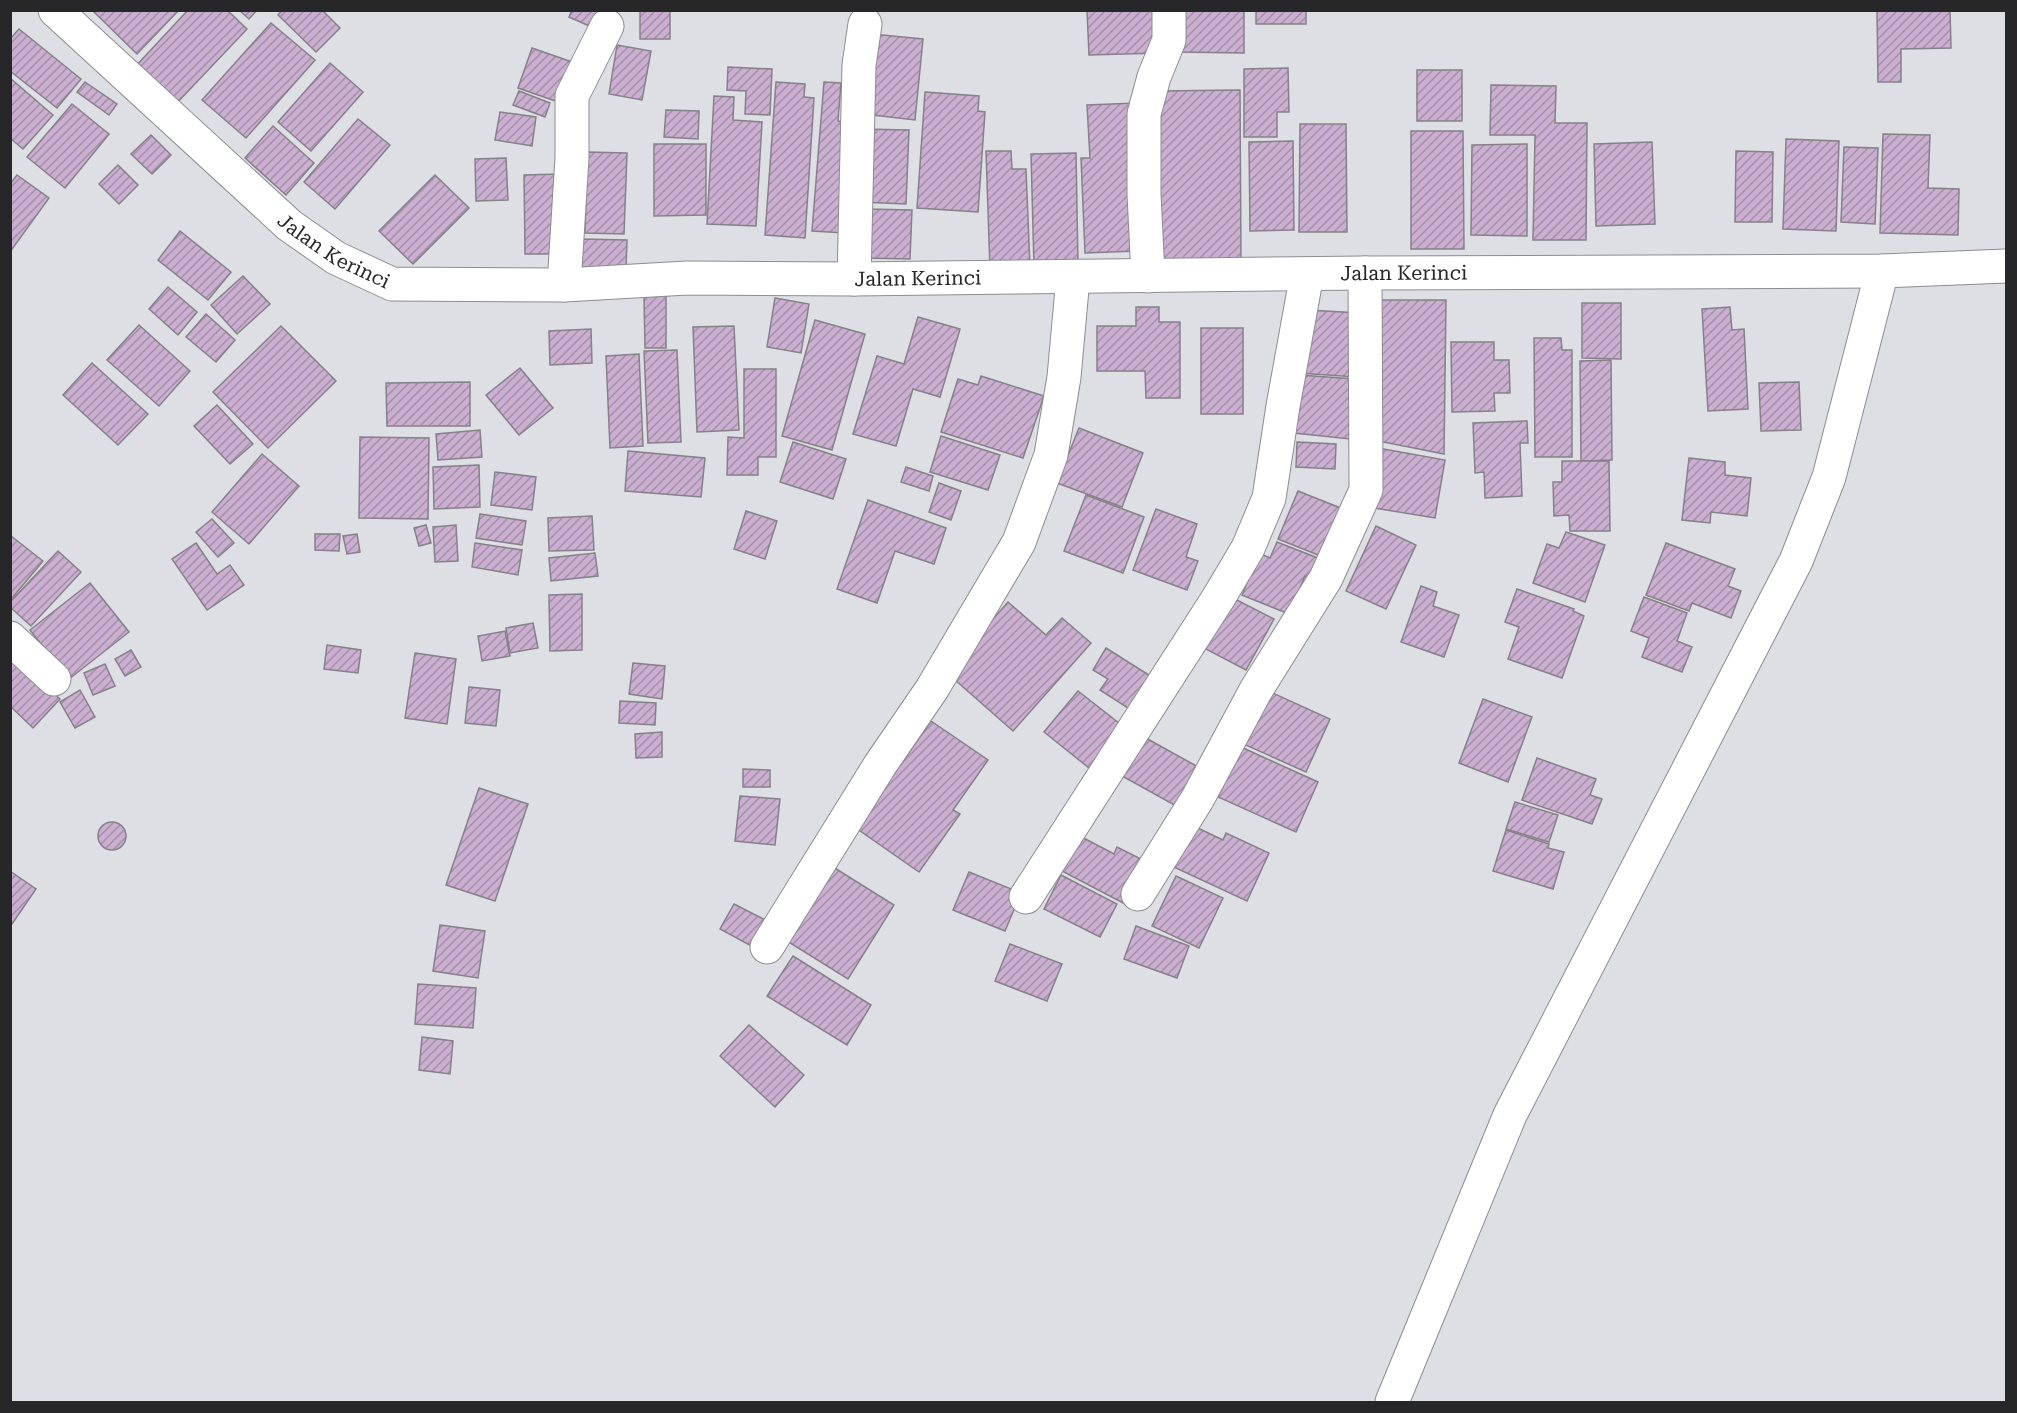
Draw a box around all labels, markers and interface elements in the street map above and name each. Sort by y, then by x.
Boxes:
street label: Jalan Kerinci [273,209,394,293]
street label: Jalan Kerinci [1340,261,1467,285]
street label: Jalan Kerinci [854,266,981,291]

